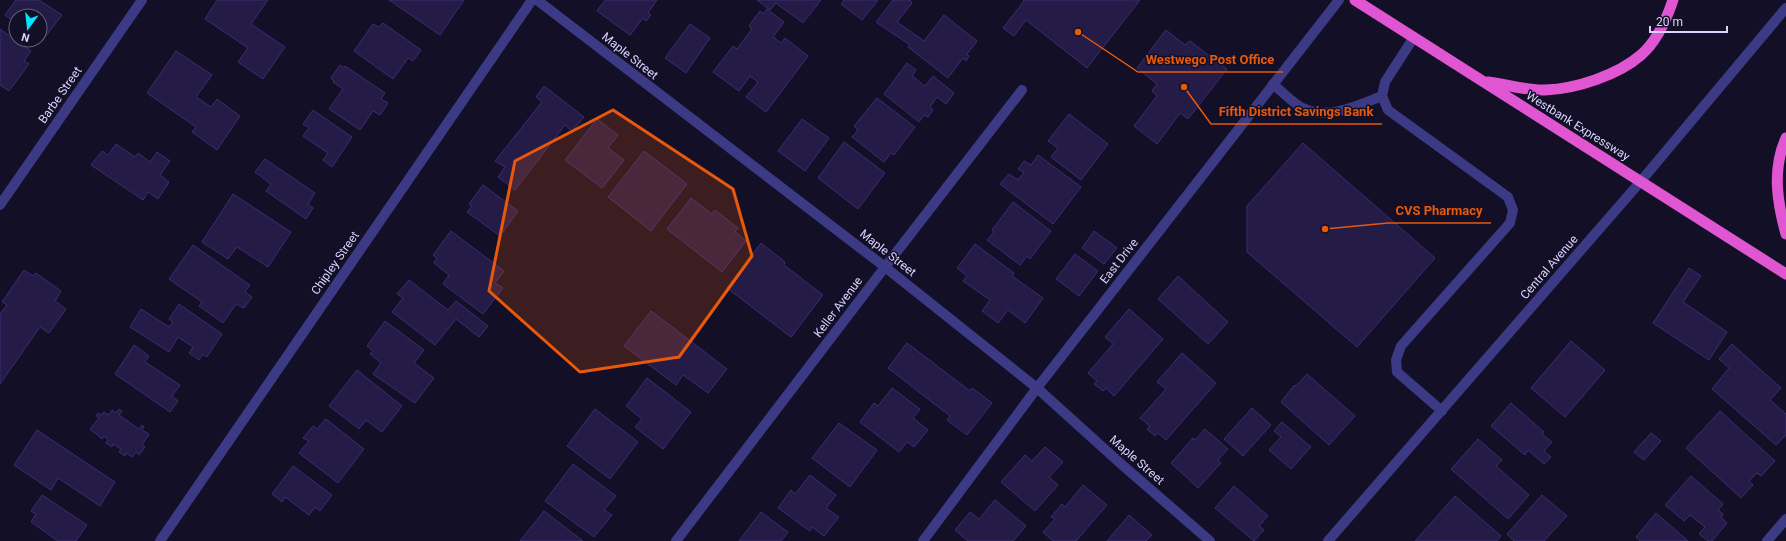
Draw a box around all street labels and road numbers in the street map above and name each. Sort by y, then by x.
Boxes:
street label: Maple Street [599,30,661,82]
street label: Barbe Street [35,64,85,126]
street label: Westbank Expressway [1524,88,1633,164]
street label: Maple Street [857,227,919,279]
street label: Chipley Street [308,229,362,297]
street label: Central Avenue [1517,232,1581,302]
street label: East Drive [1097,236,1141,286]
street label: Keller Avenue [811,274,865,340]
street label: Maple Street [1107,433,1167,488]

